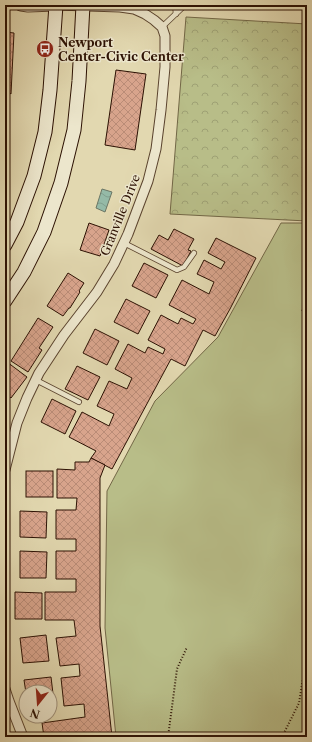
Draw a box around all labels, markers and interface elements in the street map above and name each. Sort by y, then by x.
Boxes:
place label: Newport Center-Civic Center [58,35,184,64]
bus stop icon: Newport Center-Civic Center [35,39,55,59]
street label: Granville Drive [97,172,143,258]
north arrow [18,684,58,724]
text: N [28,705,42,722]

